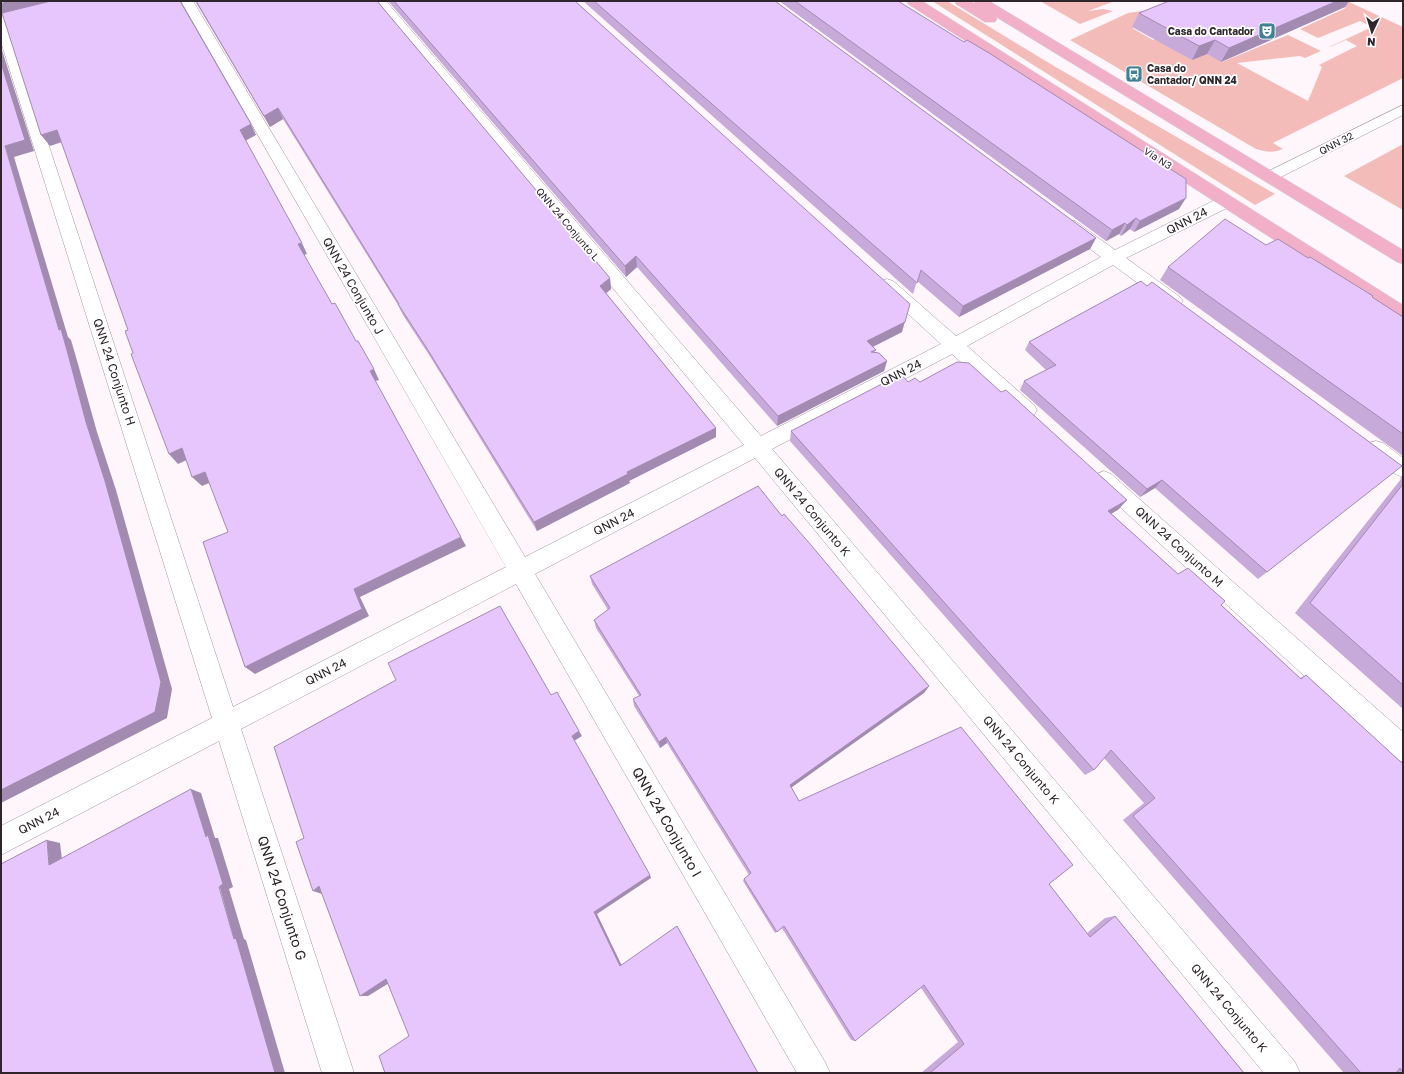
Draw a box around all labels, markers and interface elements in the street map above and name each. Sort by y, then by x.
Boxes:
north arrow [1352,12,1392,52]
theatre icon: Casa do Cantador [1257,21,1277,41]
place label: Casa do Cantador [1168,25,1254,37]
text: N [1367,36,1376,49]
place label: Casa do Cantador/ QNN 24 [1147,62,1237,86]
bus stop icon: Casa do Cantador/ QNN 24 [1124,64,1144,84]
street label: QNN 32 [1317,129,1355,157]
street label: Via N3 [1142,145,1174,172]
street label: QNN 24 Conjunto L [534,185,602,263]
street label: QNN 24 [1164,204,1210,237]
street label: QNN 24 Conjunto J [320,235,387,337]
street label: QNN 24 Conjunto H [90,316,139,427]
street label: QNN 24 [878,356,924,389]
street label: QNN 24 Conjunto K [771,464,854,559]
street label: QNN 24 Conjunto M [1132,503,1226,590]
street label: QNN 24 [591,505,637,538]
street label: QNN 24 [303,655,349,688]
street label: QNN 24 Conjunto K [980,712,1063,807]
street label: QNN 24 Conjunto I [629,764,706,880]
street label: QNN 24 [16,804,62,837]
street label: QNN 24 Conjunto G [254,833,311,962]
street label: QNN 24 Conjunto K [1188,960,1271,1055]

